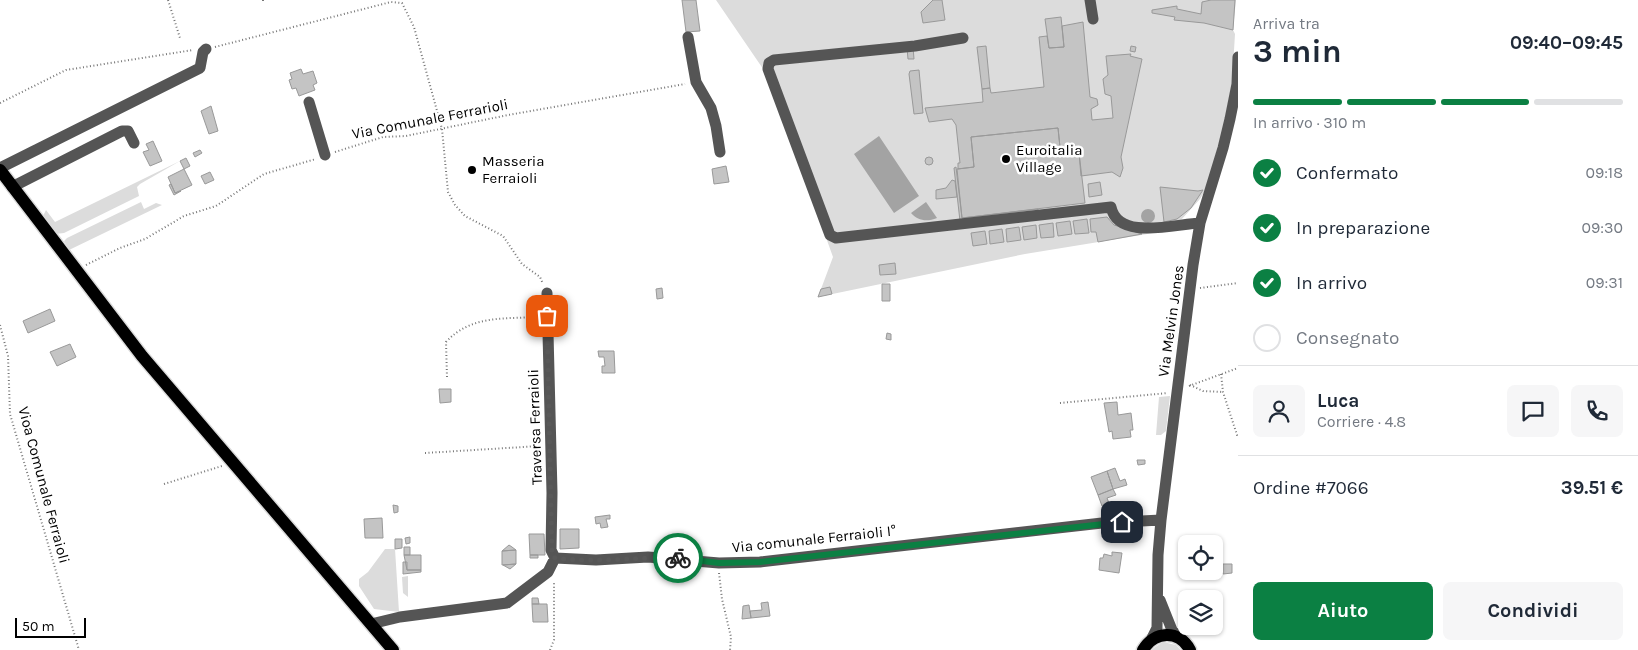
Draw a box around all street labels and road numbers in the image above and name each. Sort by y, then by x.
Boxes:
street label: Via Comunale Ferrarioli [350,95,510,143]
street label: Via Melvin Jones [1154,264,1188,378]
street label: Traversa Ferraioli [524,369,546,485]
street label: Vioa Comunale Ferraioli [14,405,74,565]
street label: Via comunale Ferraioli I° [731,521,897,557]

